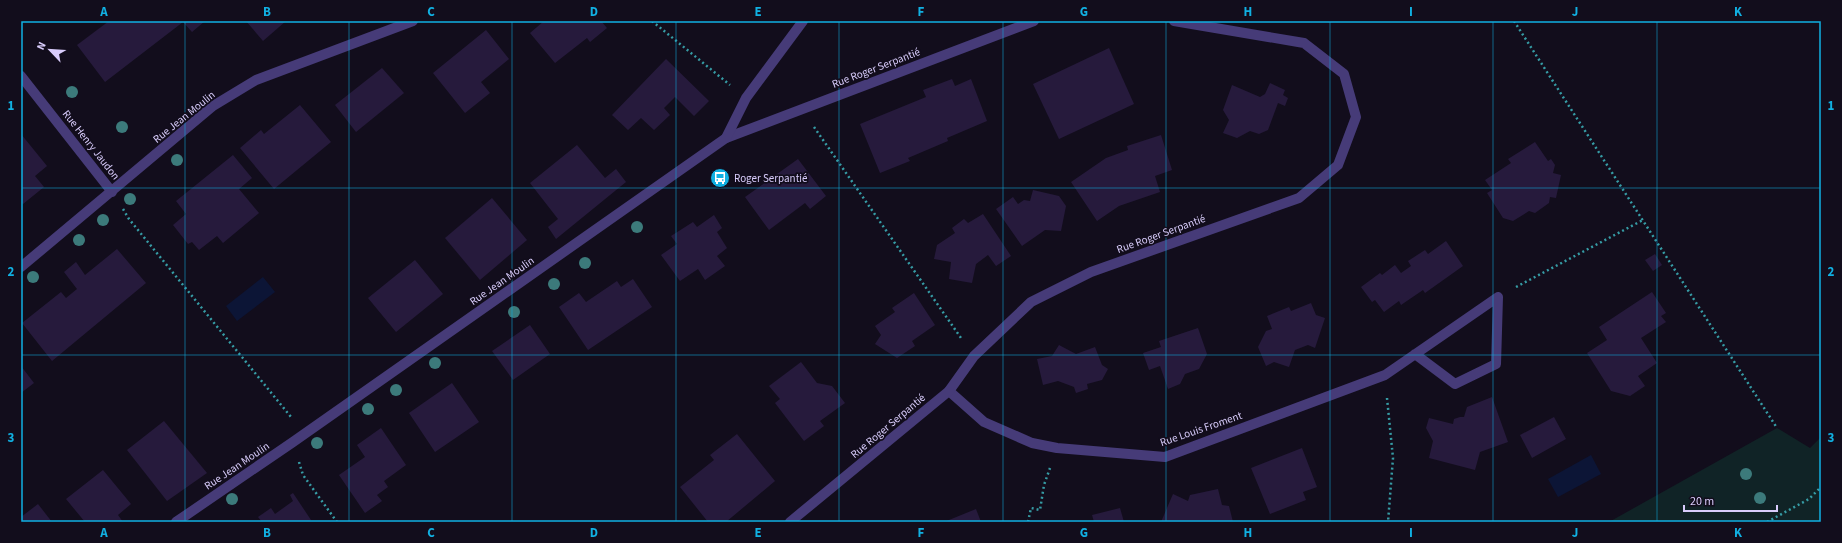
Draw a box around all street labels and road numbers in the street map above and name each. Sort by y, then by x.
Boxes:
street label: Rue Roger Serpantié [830,44,923,92]
street label: Rue Jean Moulin [150,87,218,147]
street label: Rue Henry Jaudon [59,107,123,183]
street label: Rue Roger Serpantié [1115,211,1208,257]
street label: Rue Jean Moulin [467,253,537,309]
street label: Rue Roger Serpantié [847,390,929,462]
street label: Rue Louis Froment [1158,408,1244,450]
street label: Rue Jean Moulin [201,439,273,493]

